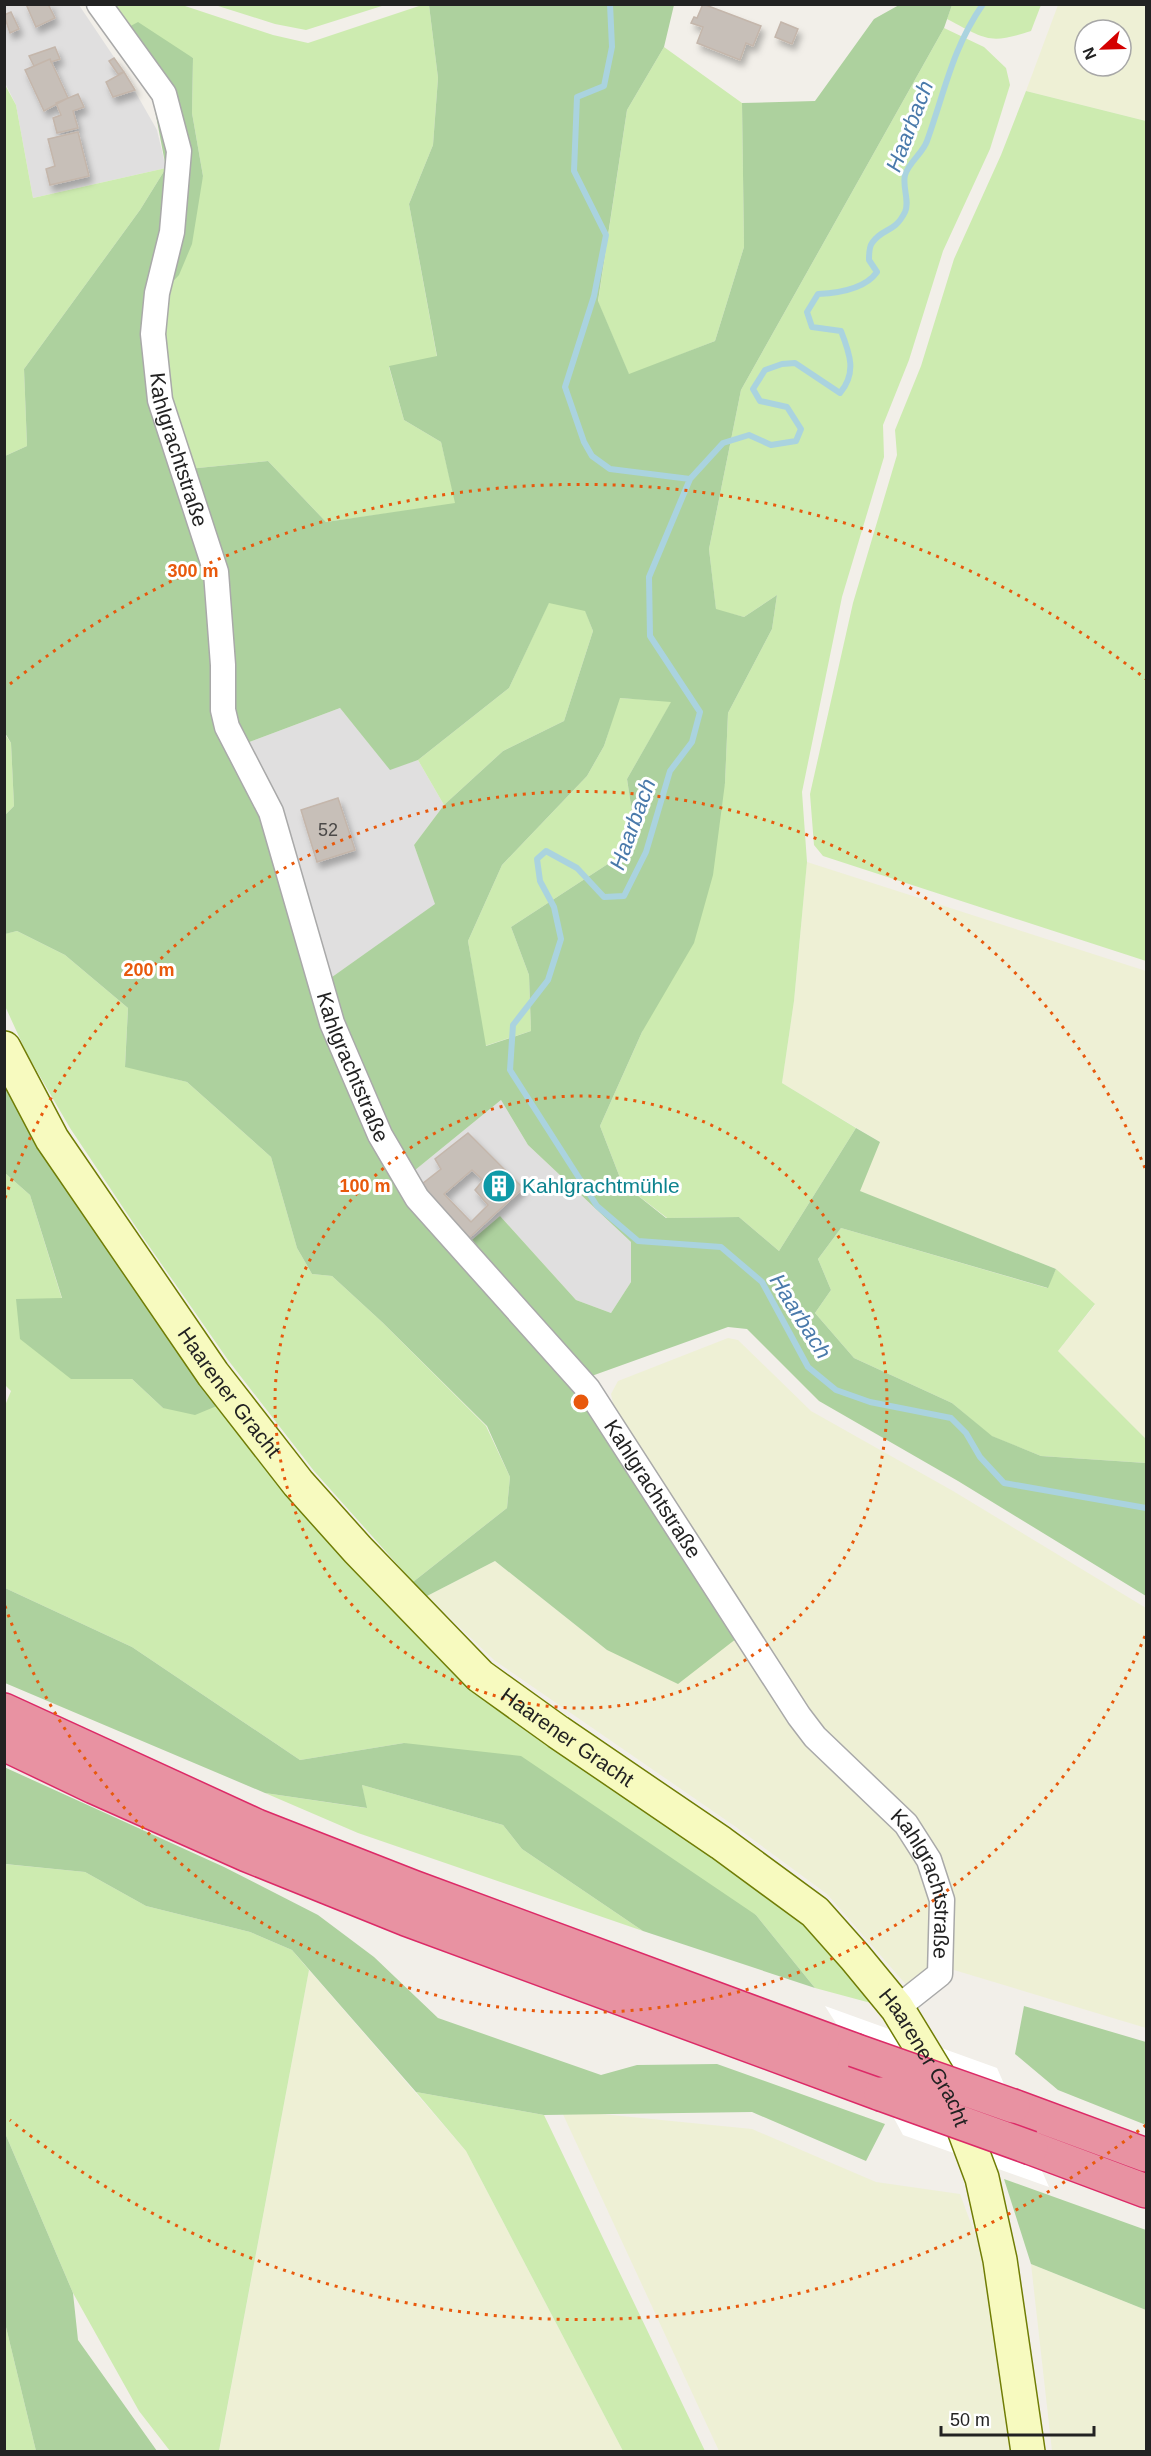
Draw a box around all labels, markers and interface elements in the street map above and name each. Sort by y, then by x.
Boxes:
north arrow [1073,18,1133,78]
text: N [1080,45,1100,62]
water label: Haarbach [881,77,938,175]
street label: Kahlgrachtstraße [146,371,212,529]
text: 300 m [167,561,219,581]
water label: Haarbach [604,775,661,873]
house number: 52 [318,820,338,840]
text: 200 m [123,960,175,980]
street label: Kahlgrachtstraße [313,989,394,1146]
building icon: Kahlgrachtmühle [481,1168,517,1204]
place label: Kahlgrachtmühle [522,1174,680,1197]
text: 100 m [339,1176,391,1196]
water label: Haarbach [765,1269,836,1363]
street label: Haarener Gracht [173,1323,286,1462]
centre of rings [571,1392,591,1412]
street label: Kahlgrachtstraße [600,1415,706,1562]
street label: Haarener Gracht [497,1683,638,1791]
street label: Kahlgrachtstraße [887,1804,954,1959]
street label: Haarener Gracht [875,1984,974,2129]
scale bar [941,2399,1094,2437]
text: 50 m [950,2410,990,2430]

